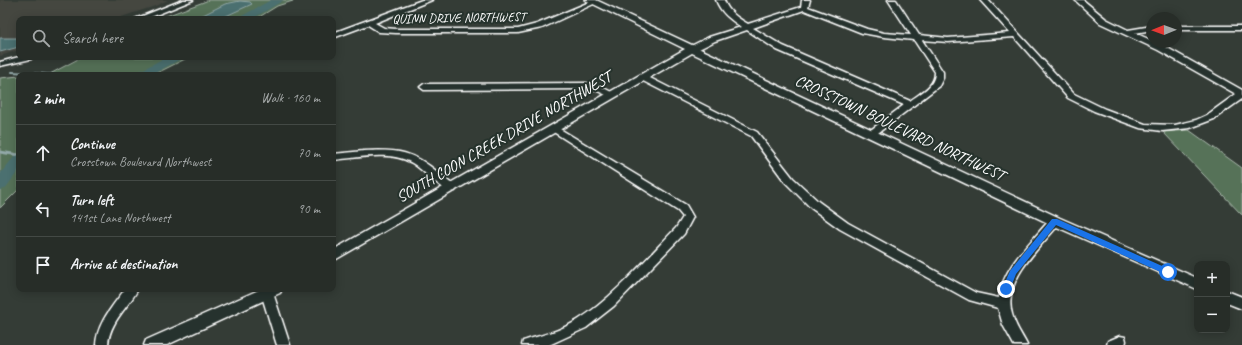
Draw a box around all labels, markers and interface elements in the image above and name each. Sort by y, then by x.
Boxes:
street label: QUINN DRIVE NORTHWEST [392,9,529,27]
north arrow [1146,12,1182,48]
search box [16,16,336,60]
icon: search [30,27,52,49]
text: Search here [62,29,123,48]
street label: SOUTH COON CREEK DRIVE NORTHWEST [393,65,619,207]
street label: CROSSTOWN BOULEVARD NORTHWEST [792,71,1011,187]
text: 2 min [32,88,65,109]
text: Walk · 160 m [261,90,320,106]
text: Continue [70,135,115,154]
icon: ahead [32,142,54,164]
text: 70 m [298,145,320,161]
text: Crosstown Boulevard Northwest [70,154,211,170]
text: Turn left [70,191,113,210]
icon: left [32,198,54,220]
text: 90 m [298,201,320,217]
text: 141st Lane Northwest [70,210,170,226]
icon: arrive [32,254,54,276]
text: Arrive at destination [70,255,177,274]
map controls [1194,261,1230,333]
button: + [1194,261,1230,297]
route start [1159,263,1177,281]
route end [997,280,1015,298]
button: − [1194,297,1230,333]

